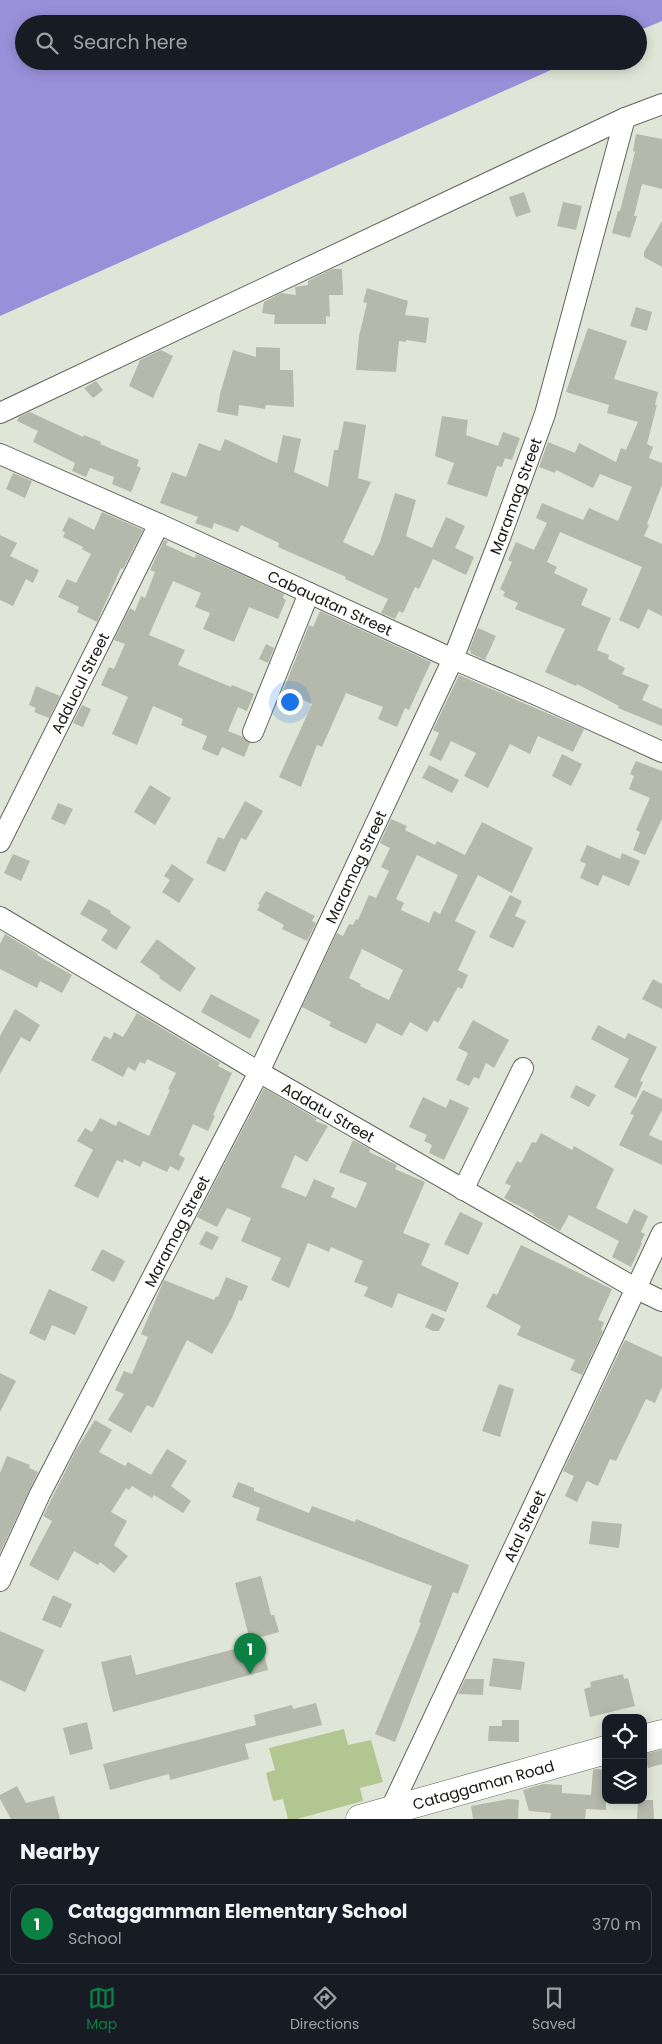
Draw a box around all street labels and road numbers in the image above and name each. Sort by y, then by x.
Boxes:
street label: Maramag Street [484,435,546,557]
street label: Cabauatan Street [264,565,396,640]
street label: Adducul Street [46,629,114,737]
street label: Maramag Street [320,807,391,927]
street label: Addatu Street [278,1077,379,1147]
street label: Maramag Street [139,1172,214,1290]
street label: Atal Street [498,1486,550,1565]
street label: Cataggaman Road [410,1755,556,1814]

